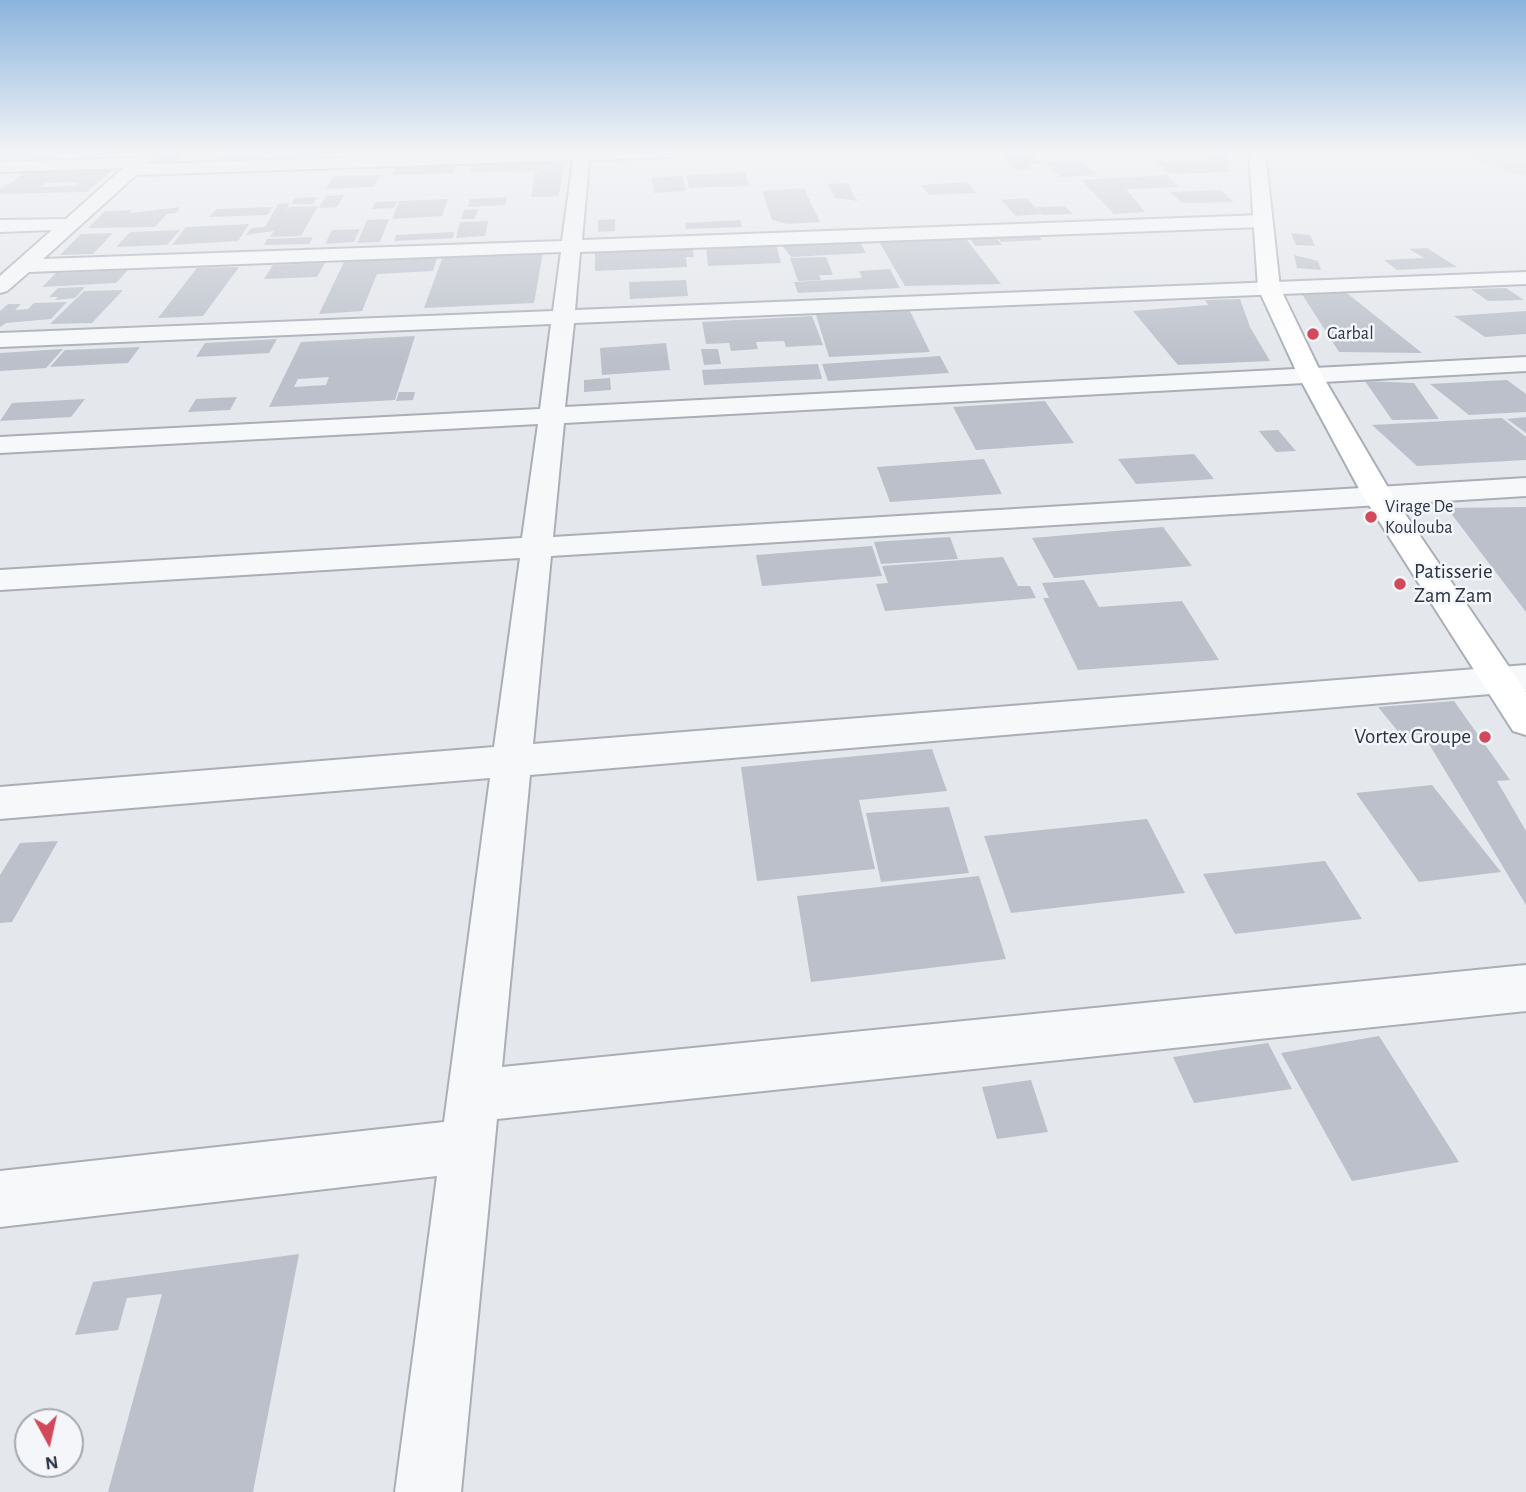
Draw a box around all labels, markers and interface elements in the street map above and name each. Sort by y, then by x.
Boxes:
place label: Garbal [1327,323,1374,345]
marker: Garbal [1305,326,1321,342]
place label: Virage De Koulouba [1385,496,1453,538]
marker: Virage De Koulouba [1363,509,1379,525]
place label: Patisserie Zam Zam [1414,559,1493,609]
marker: Patisserie Zam Zam [1392,576,1408,592]
place label: Vortex Groupe [1354,724,1471,750]
marker: Vortex Groupe [1477,729,1493,745]
north arrow [14,1408,84,1478]
text: N [44,1452,60,1473]

